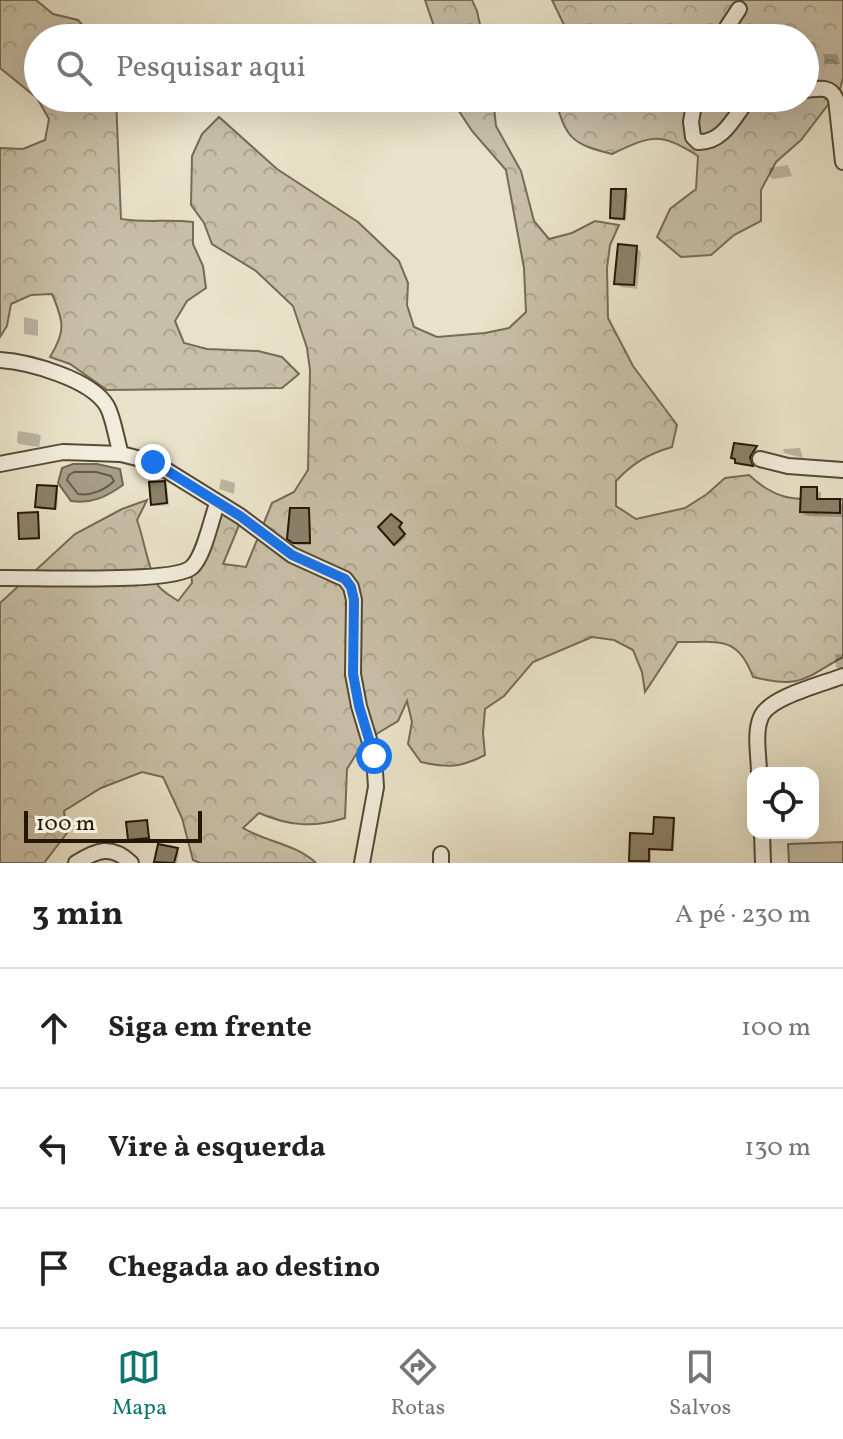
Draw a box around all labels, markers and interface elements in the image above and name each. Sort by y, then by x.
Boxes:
search box [24,24,819,112]
icon: search [52,46,96,90]
text: Pesquisar aqui [116,47,306,89]
route end [135,444,171,480]
route start [356,738,392,774]
map controls [747,767,819,839]
button: locate [747,767,819,839]
scale bar [24,807,202,843]
text: 100 m [36,809,95,840]
text: 3 min [32,892,123,939]
text: A pé · 230 m [675,897,811,933]
icon: ahead [32,1006,76,1050]
text: Siga em frente [108,1007,312,1049]
text: 100 m [741,1010,811,1046]
icon: left [32,1126,76,1170]
text: Vire à esquerda [108,1127,326,1169]
text: 130 m [744,1130,811,1166]
icon: arrive [32,1246,76,1290]
text: Chegada ao destino [108,1247,380,1289]
tab: Mapa [112,1345,167,1424]
tab: Rotas [391,1345,445,1424]
tab: Salvos [669,1345,731,1424]

